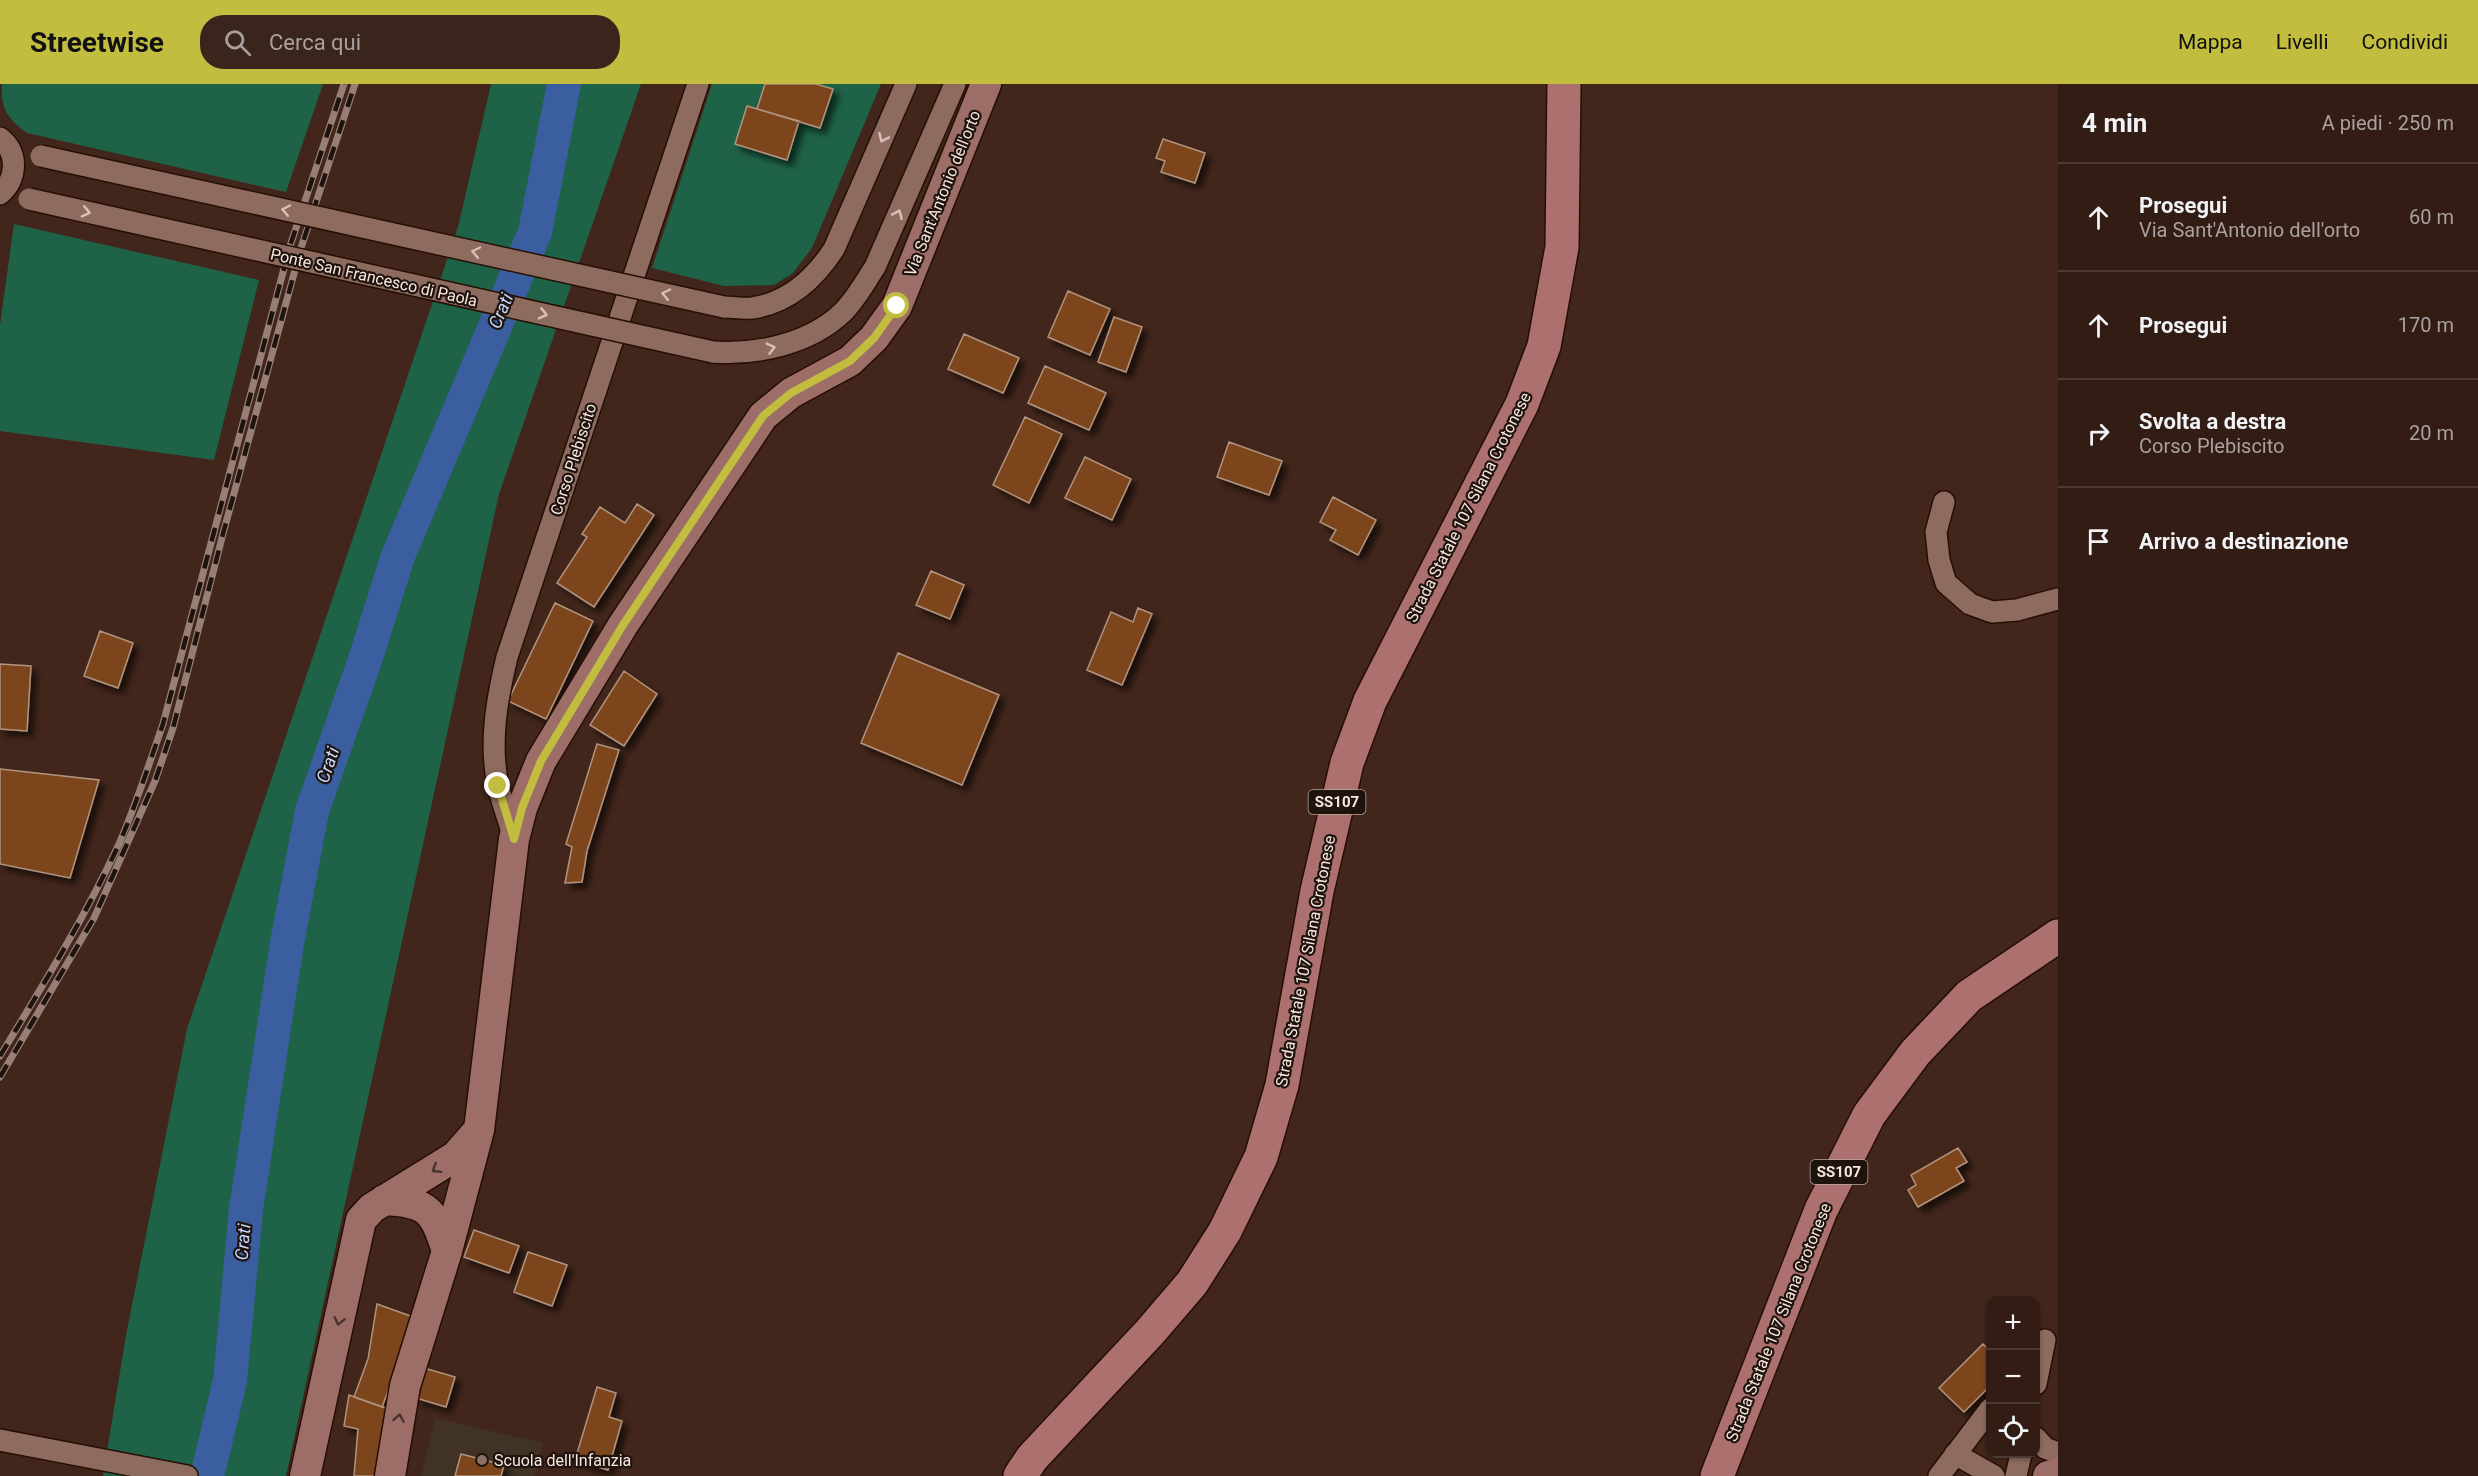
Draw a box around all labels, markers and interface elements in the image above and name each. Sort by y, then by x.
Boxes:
search box [200,15,620,69]
text: Streetwise [30,26,164,59]
icon: search [221,26,254,59]
text: Cerca qui [269,30,361,55]
text: Mappa [2178,30,2243,54]
text: Livelli [2276,30,2329,54]
text: Condividi [2362,30,2448,54]
street label: Via Sant'Antonio dell'orto [901,108,984,279]
text: 4 min [2082,108,2147,138]
text: A piedi · 250 m [2322,111,2454,135]
one-way arrow [878,131,890,142]
text: Prosegui [2139,193,2227,218]
icon: ahead [2082,201,2115,234]
one-way arrow [281,204,291,217]
one-way arrow [81,205,91,218]
text: 60 m [2409,205,2454,229]
one-way arrow [891,209,903,220]
text: Via Sant'Antonio dell'orto [2139,218,2360,242]
street label: Ponte San Francesco di Paola [269,244,479,311]
one-way arrow [471,246,481,259]
one-way arrow [662,288,672,301]
water label: Crati [484,289,518,332]
route start [883,292,909,318]
one-way arrow [538,307,548,320]
icon: ahead [2082,309,2115,342]
text: Prosegui [2139,313,2227,338]
text: 170 m [2398,313,2454,337]
one-way arrow [765,343,775,355]
street label: Strada Statale 107 Silana Crotonese [1402,389,1535,625]
street label: Corso Plebiscito [546,401,600,517]
text: Svolta a destra [2139,409,2286,434]
icon: right [2082,417,2115,450]
text: 20 m [2409,421,2454,445]
text: Corso Plebiscito [2139,434,2284,458]
icon: arrive [2082,525,2115,558]
text: Arrivo a destinazione [2139,529,2348,554]
water label: Crati [312,744,344,785]
route end [484,772,510,798]
road number: SS107 [1308,790,1366,814]
street label: Strada Statale 107 Silana Crotonese [1272,834,1339,1088]
road number: SS107 [1810,1160,1868,1184]
one-way arrow [432,1161,442,1173]
street label: Strada Statale 107 Silana Crotonese [1722,1200,1835,1444]
water label: Crati [230,1222,255,1261]
map controls [1986,1296,2040,1458]
button: + [1986,1296,2040,1350]
one-way arrow [333,1316,346,1326]
button: − [1986,1350,2040,1404]
button: locate [1986,1404,2040,1458]
one-way arrow [393,1414,405,1423]
place label: Scuola dell'Infanzia [494,1451,631,1470]
marker: Scuola dell'Infanzia [475,1453,489,1467]

